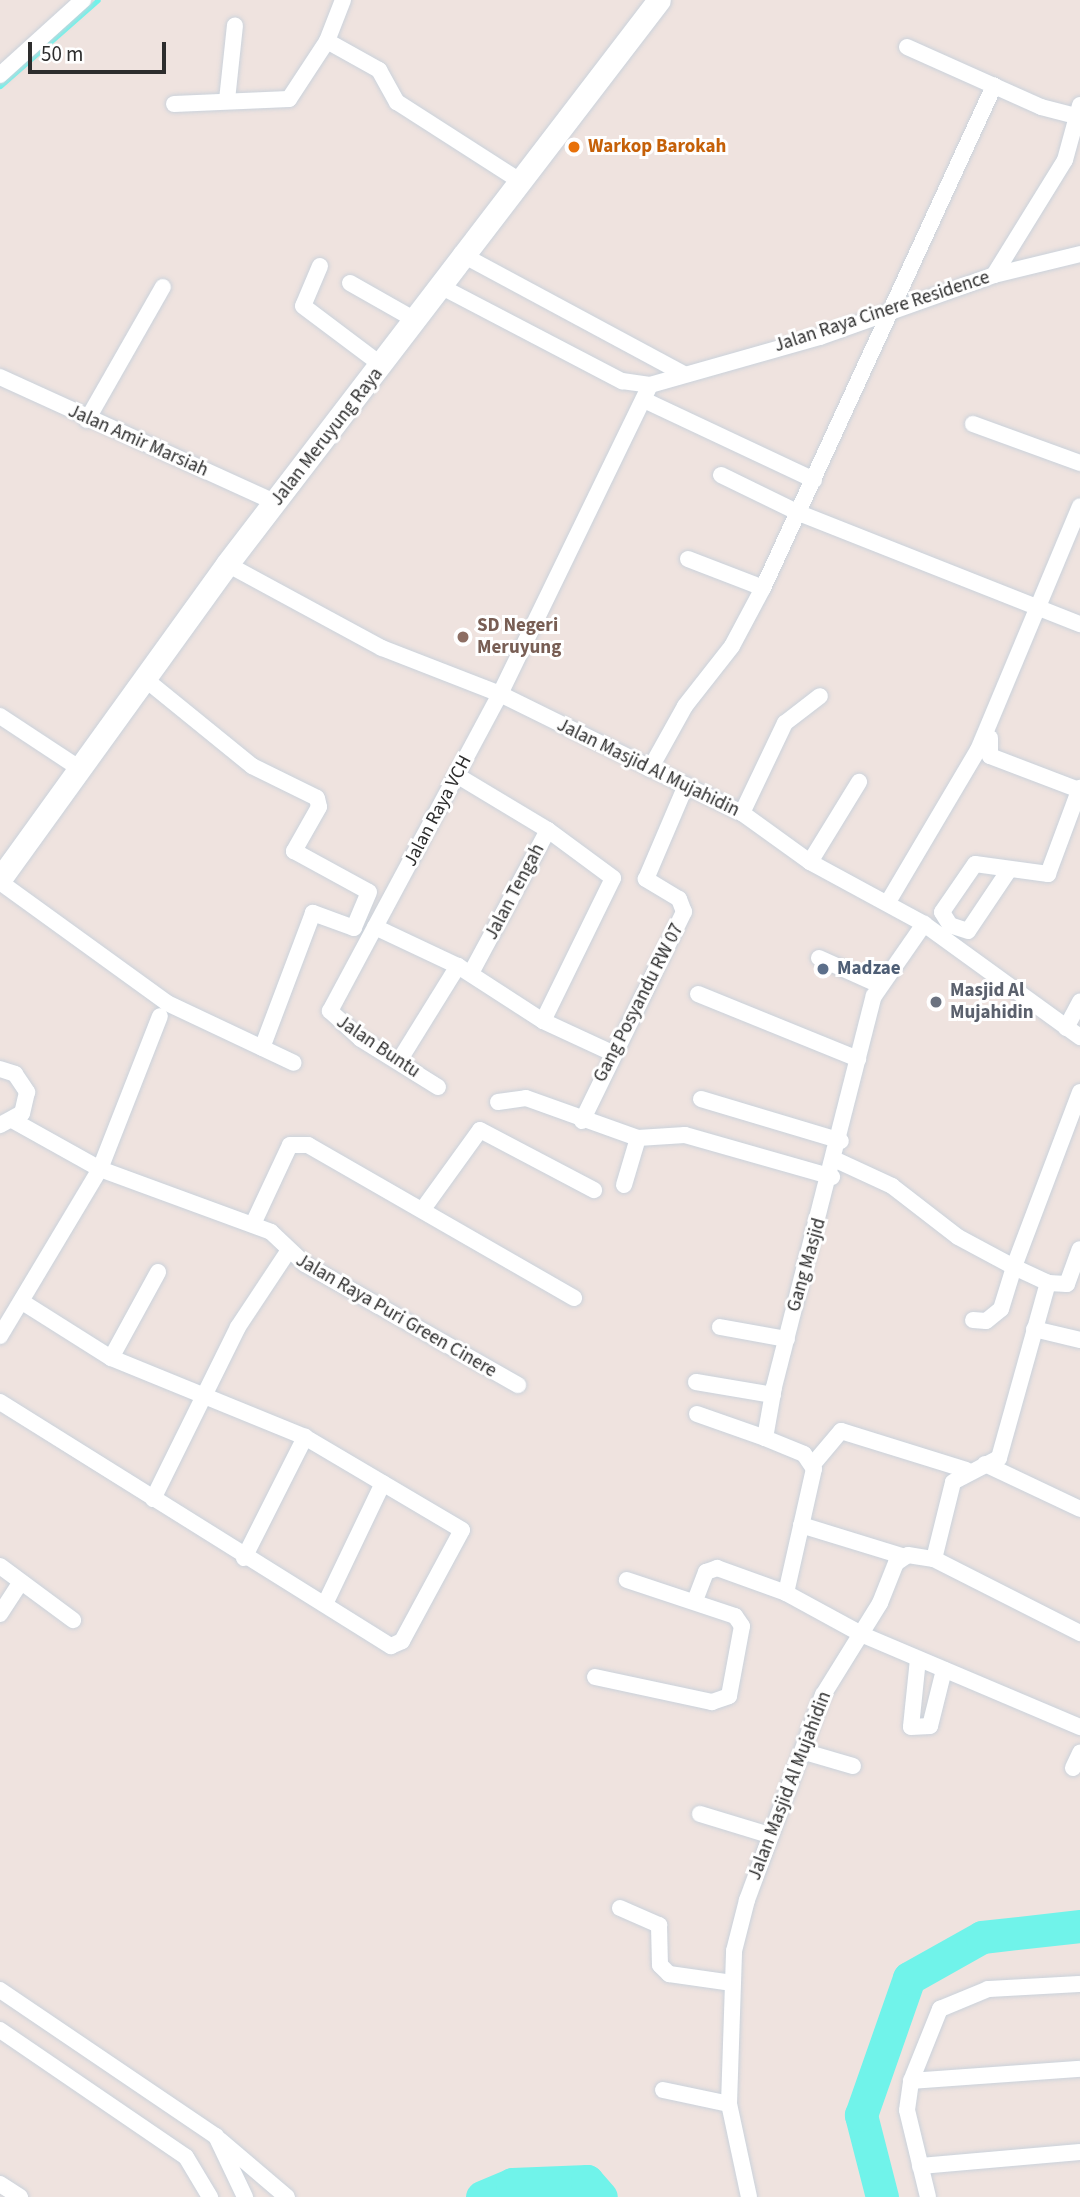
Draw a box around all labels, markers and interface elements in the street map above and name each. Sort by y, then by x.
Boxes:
scale bar [32,28,170,72]
text: 50 m [41,39,83,69]
place label: Warkop Barokah [588,136,726,158]
marker: Warkop Barokah [566,139,582,155]
street label: Jalan Raya Cinere Residence [771,266,993,358]
street label: Jalan Meruyung Raya [266,363,388,511]
street label: Jalan Amir Marsiah [64,400,212,482]
place label: SD Negeri Meruyung [477,615,561,659]
marker: SD Negeri Meruyung [455,629,471,645]
street label: Jalan Masjid Al Mujahidin [553,714,743,822]
street label: Jalan Raya VCH [399,752,477,870]
street label: Jalan Tengah [480,840,550,944]
street label: Gang Posyandu RW 07 [589,920,689,1086]
place label: Madzae [837,958,901,980]
marker: Madzae [815,961,831,977]
place label: Masjid Al Mujahidin [950,980,1034,1024]
marker: Masjid Al Mujahidin [928,994,944,1010]
street label: Jalan Buntu [332,1011,424,1083]
street label: Gang Masjid [783,1216,831,1314]
street label: Jalan Raya Puri Green Cinere [292,1249,500,1383]
street label: Jalan Masjid Al Mujahidin [743,1688,837,1884]

